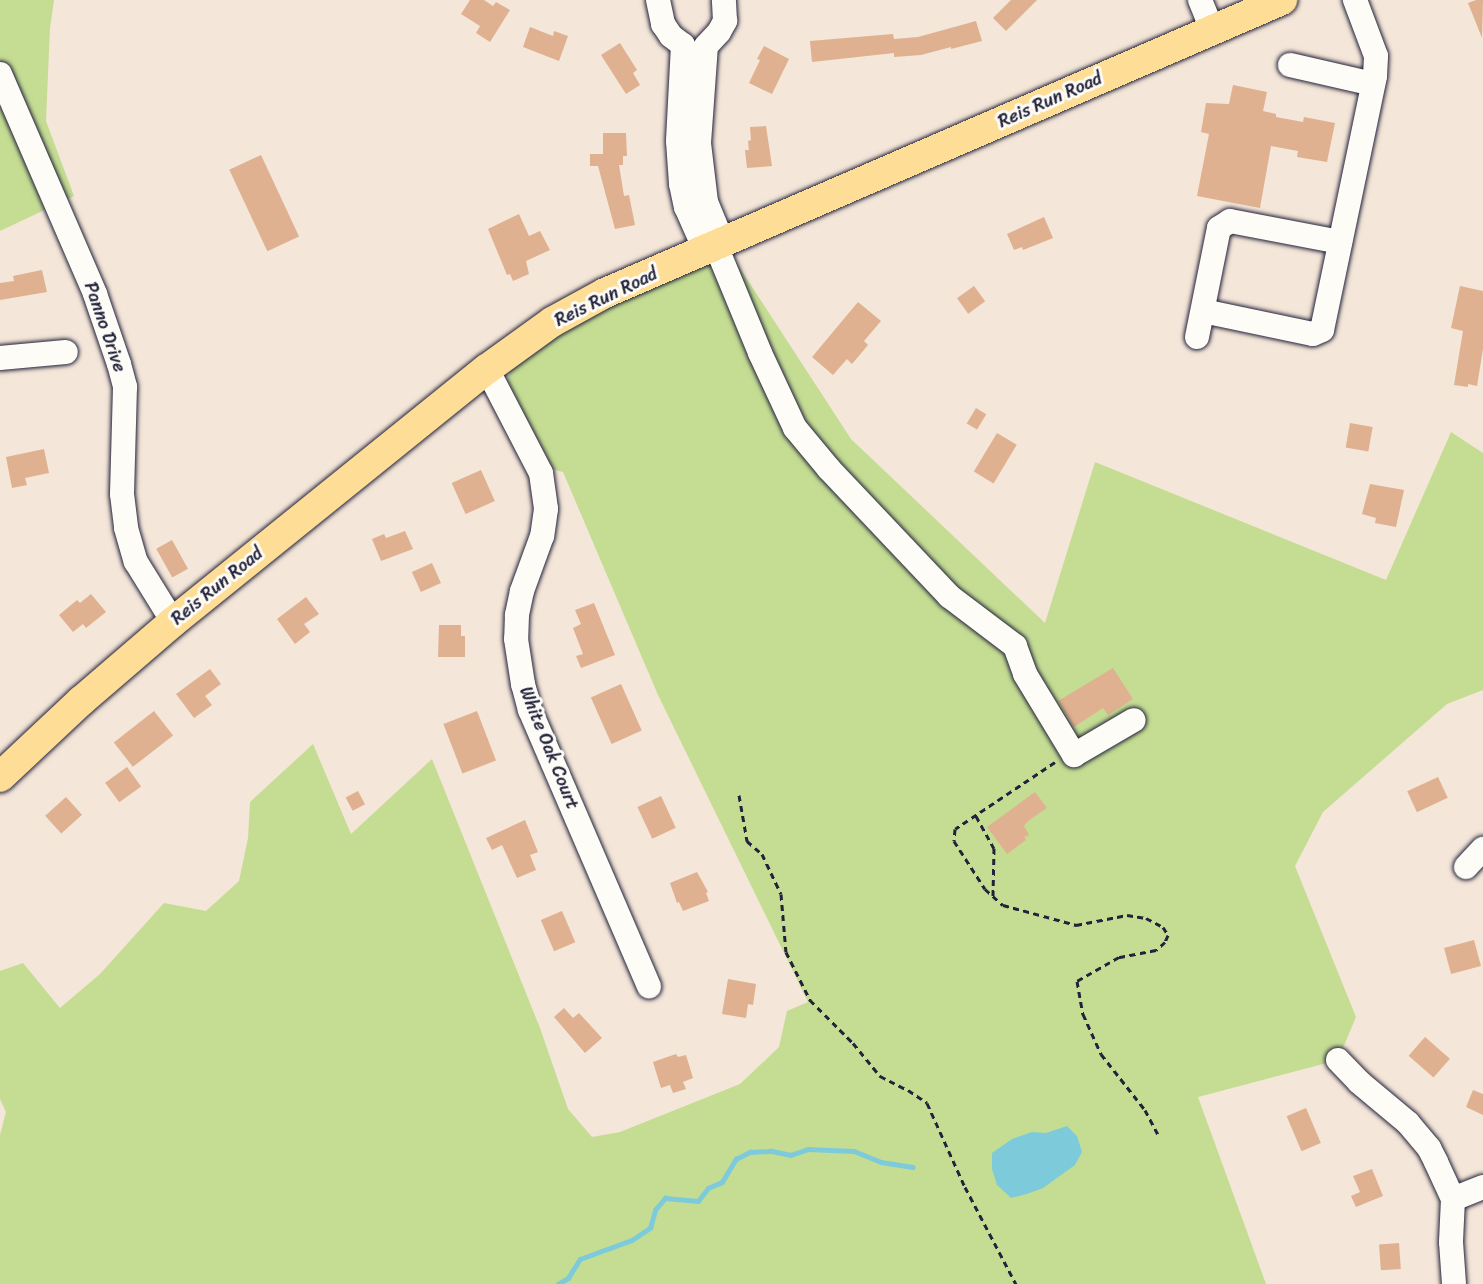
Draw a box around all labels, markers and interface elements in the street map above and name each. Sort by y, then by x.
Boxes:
street label: Reis Run Road [995,67,1105,133]
street label: Reis Run Road [551,263,661,331]
street label: Panno Drive [79,279,131,375]
street label: Reis Run Road [167,542,267,630]
street label: White Oak Court [515,684,583,812]

